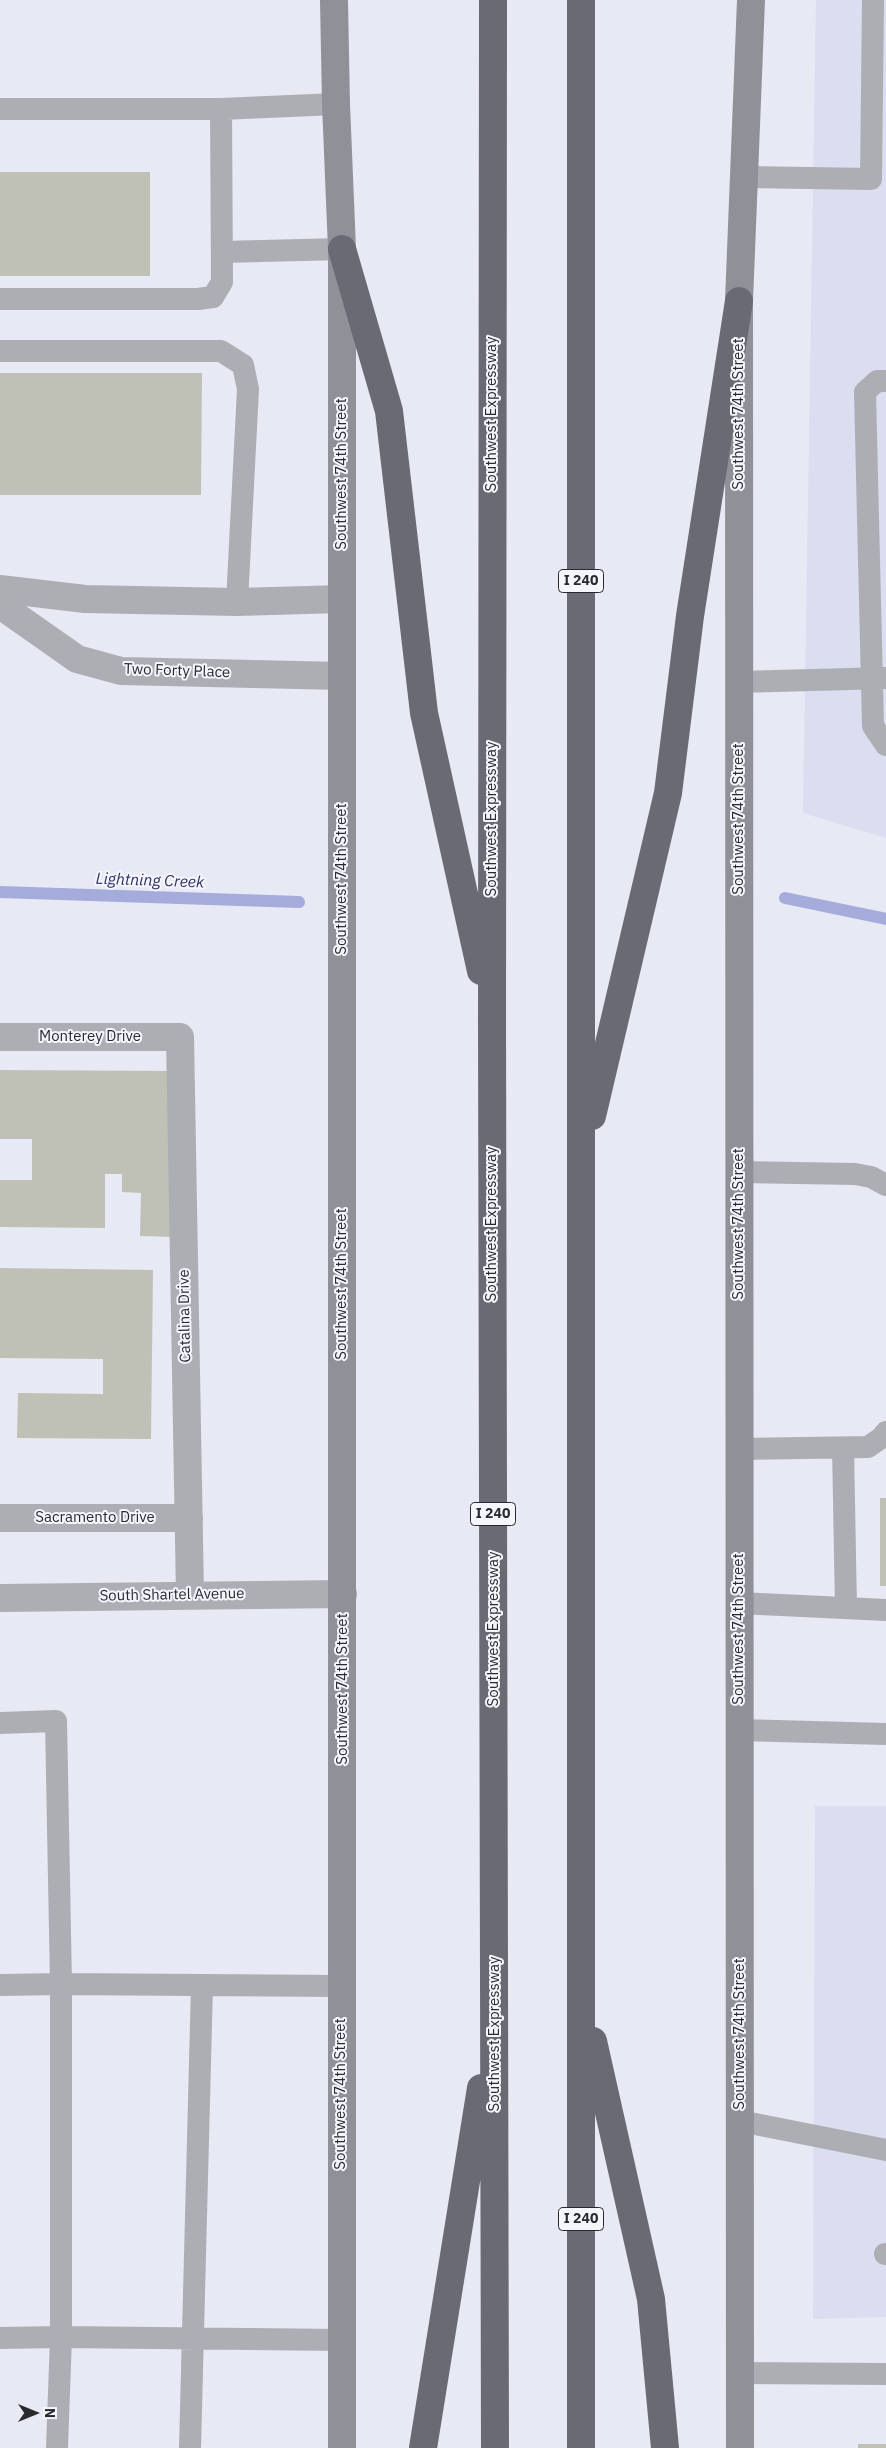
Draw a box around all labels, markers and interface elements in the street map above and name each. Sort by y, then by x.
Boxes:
street label: Southwest Expressway [483,337,501,491]
street label: Southwest 74th Street [730,338,748,490]
street label: Southwest 74th Street [333,398,351,550]
road number: I 240 [558,570,604,592]
street label: Two Forty Place [123,660,231,682]
street label: Southwest Expressway [483,742,501,896]
street label: Southwest 74th Street [730,743,748,895]
street label: Southwest 74th Street [333,803,351,955]
water label: Lightning Creek [95,870,205,892]
street label: Monterey Drive [39,1028,141,1046]
street label: Southwest Expressway [483,1147,501,1301]
street label: Southwest 74th Street [730,1148,748,1300]
street label: Southwest 74th Street [333,1208,351,1360]
street label: Catalina Drive [175,1269,195,1363]
road number: I 240 [470,1502,516,1526]
street label: Sacramento Drive [35,1509,155,1527]
street label: Southwest Expressway [485,1552,503,1706]
street label: Southwest 74th Street [730,1553,748,1705]
street label: South Shartel Avenue [99,1585,245,1605]
street label: Southwest 74th Street [334,1613,352,1765]
street label: Southwest Expressway [486,1957,504,2111]
street label: Southwest 74th Street [731,1958,749,2110]
street label: Southwest 74th Street [332,2018,350,2170]
road number: I 240 [558,2208,604,2230]
north arrow [10,2388,60,2438]
text: N [41,2408,59,2418]

